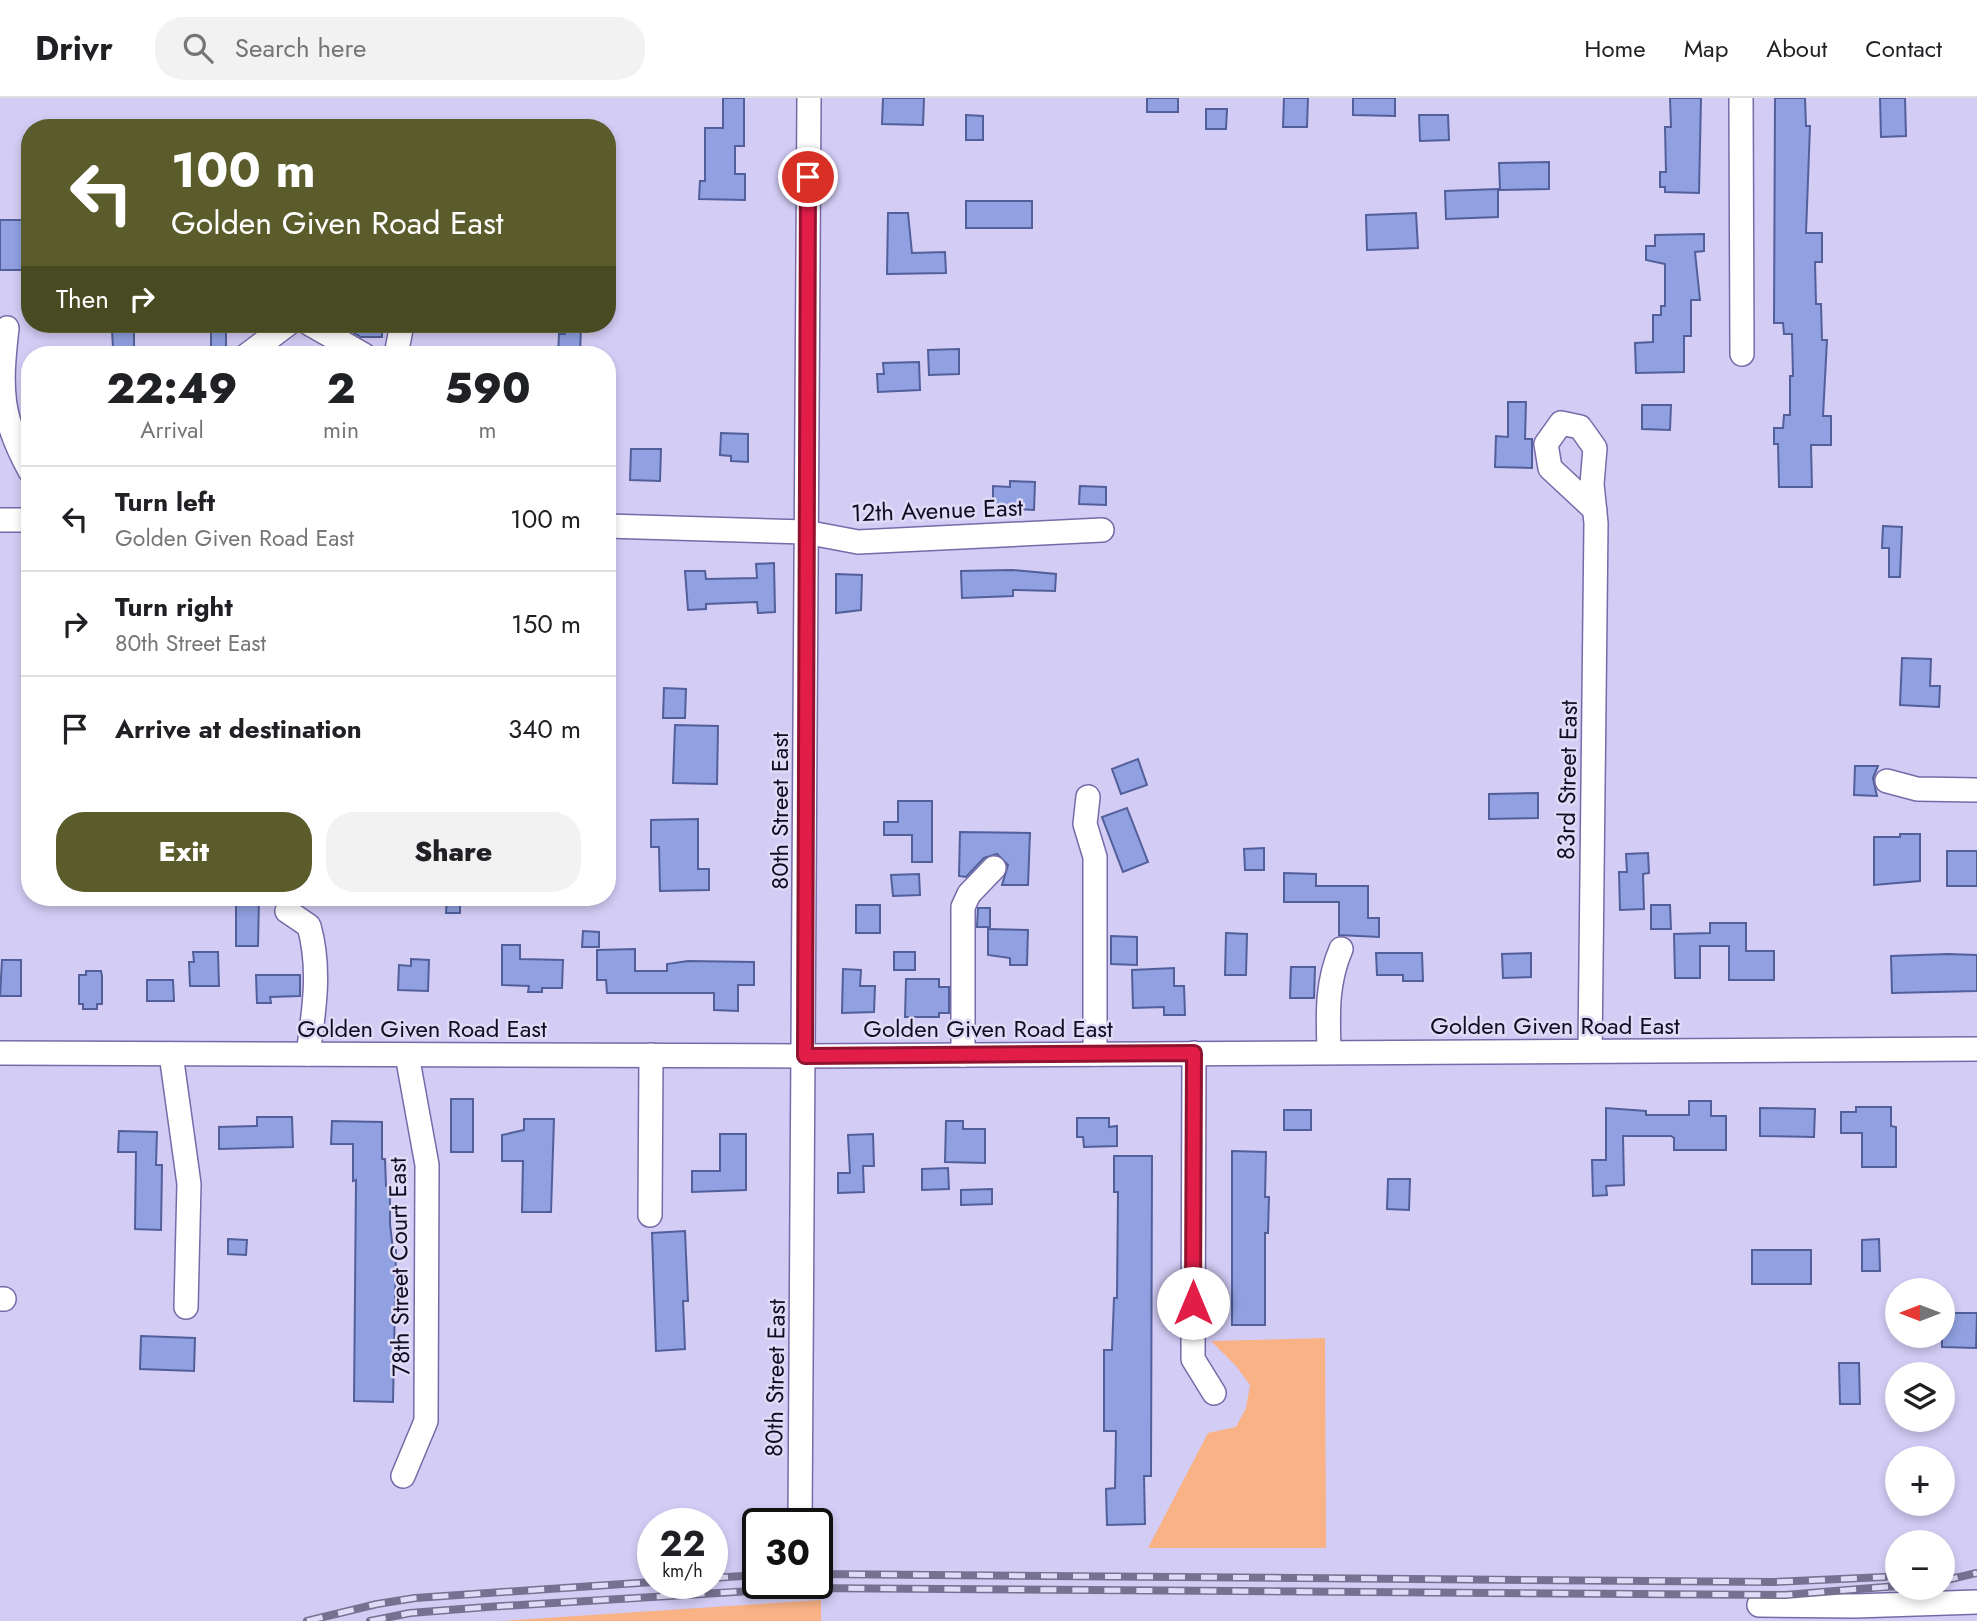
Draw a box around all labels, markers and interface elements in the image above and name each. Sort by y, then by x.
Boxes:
search box [155,17,645,80]
text: Drivr [35,25,113,72]
icon: search [179,29,217,67]
text: Search here [235,29,366,67]
text: Home [1584,31,1646,66]
text: Map [1684,31,1728,66]
text: About [1766,31,1827,66]
text: Contact [1865,31,1942,66]
text: 100 m [171,135,316,205]
icon: left [56,147,147,238]
pin [778,147,838,207]
icon: arrive [789,158,827,196]
text: Golden Given Road East [171,200,504,246]
text: Then [56,280,109,318]
icon: right [123,280,161,318]
text: 22:49 [106,358,238,419]
text: 2 [327,358,355,419]
text: 590 [445,358,531,419]
text: Arrival [140,413,204,447]
text: min [323,413,359,447]
text: m [479,413,497,447]
text: Turn left [115,483,215,521]
street label: 12th Avenue East [850,489,1024,530]
icon: left [56,500,94,538]
text: 100 m [510,500,581,538]
text: Golden Given Road East [115,521,354,555]
text: Turn right [115,588,233,626]
icon: right [56,605,94,643]
text: 150 m [511,605,581,643]
text: 80th Street East [115,626,266,660]
street label: 83rd Street East [1548,699,1586,860]
icon: arrive [56,710,94,748]
text: Arrive at destination [115,710,362,748]
text: 340 m [508,710,581,748]
street label: 80th Street East [762,732,797,890]
button: Exit [56,812,312,892]
button: Share [326,812,581,892]
street label: Golden Given Road East [1430,1008,1680,1043]
street label: Golden Given Road East [297,1011,547,1046]
street label: Golden Given Road East [863,1011,1113,1046]
street label: 78th Street Court East [380,1157,418,1377]
position arrow [1156,1266,1230,1340]
north arrow [1885,1278,1955,1348]
map controls [1885,1278,1955,1600]
street label: 80th Street East [756,1299,794,1457]
button: layers [1885,1362,1955,1432]
button: + [1885,1446,1955,1516]
speed limit sign: 30 [742,1508,833,1599]
text: 22 [660,1519,705,1569]
button: − [1885,1530,1955,1600]
text: km/h [662,1558,703,1584]

